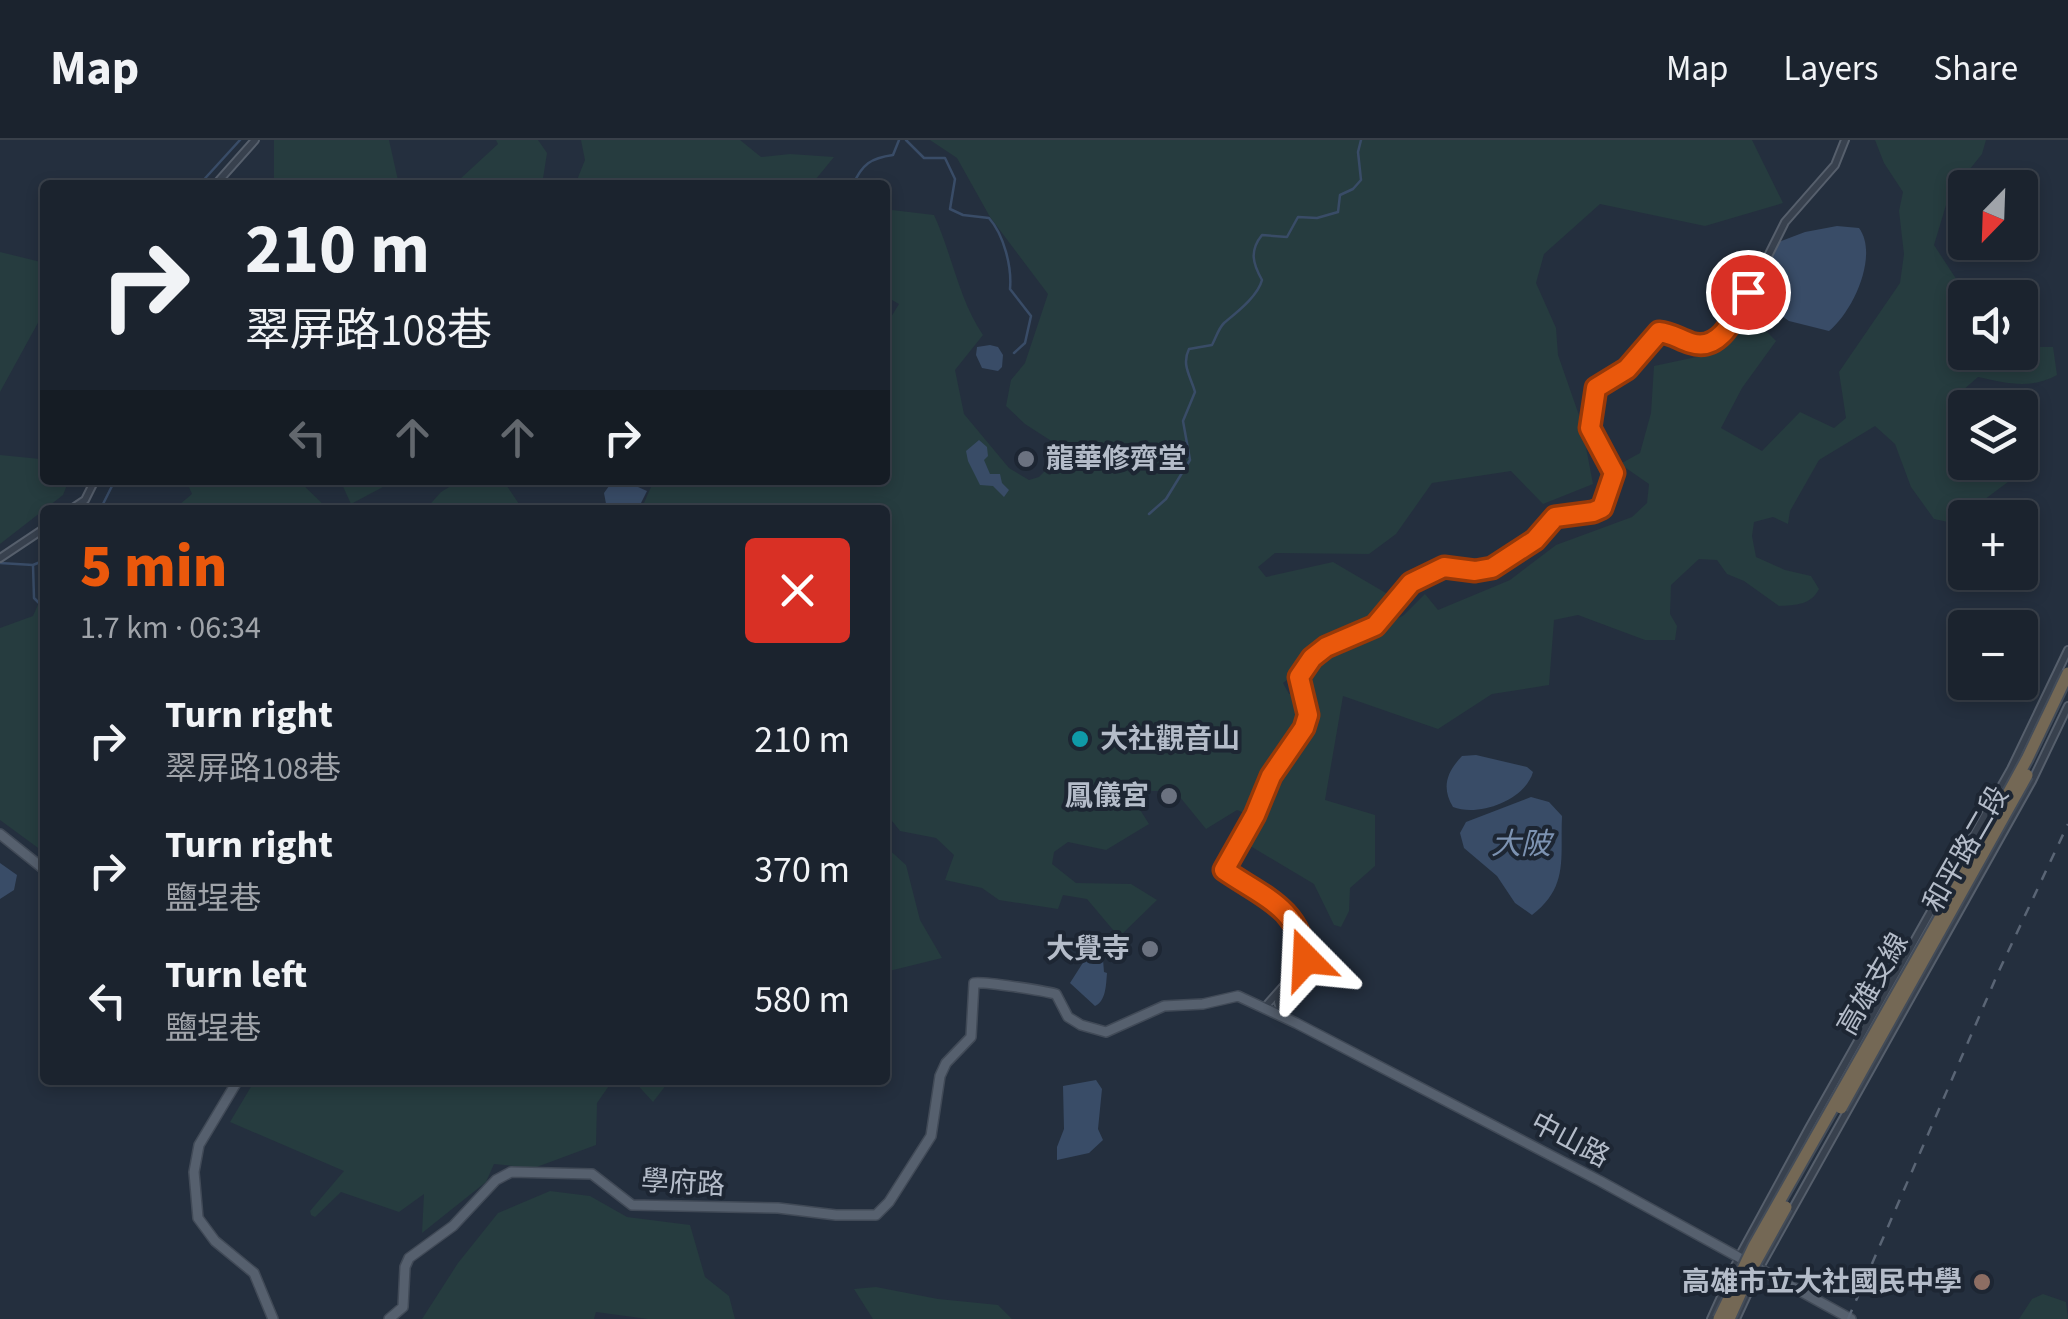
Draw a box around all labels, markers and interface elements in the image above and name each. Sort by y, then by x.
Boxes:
text: Map [50,35,139,103]
text: Map [1666,44,1729,94]
text: Layers [1784,44,1878,94]
text: Share [1933,44,2018,94]
north arrow [1948,170,2038,260]
map controls [1948,170,2038,700]
text: 210 m [245,200,430,300]
icon: right [80,220,210,350]
pin [1706,250,1791,335]
icon: arrive [1721,265,1776,320]
button: sound [1948,280,2038,370]
text: 翠屏路108巷 [245,299,492,363]
button: layers [1948,390,2038,480]
icon: left [280,410,335,465]
icon: ahead [385,410,440,465]
icon: ahead [490,410,545,465]
icon: right [595,410,650,465]
place label: 龍華修齊堂 [1046,439,1186,479]
marker: 龍華修齊堂 [1015,448,1037,470]
button: + [1948,500,2038,590]
text: 5 min [80,525,227,610]
button: close [745,538,850,643]
text: 1.7 km · 06:34 [80,605,261,651]
button: − [1948,610,2038,700]
text: Turn right [165,688,333,742]
icon: right [80,713,135,768]
text: 210 m [754,713,850,767]
place label: 大社觀音山 [1100,719,1240,759]
marker: 大社觀音山 [1069,728,1091,750]
text: 翠屏路108巷 [165,746,341,792]
place label: 鳳儀宮 [1065,776,1149,816]
street label: 和平路二段 [1914,778,2018,920]
marker: 鳳儀宮 [1158,785,1180,807]
text: Turn right [165,818,333,872]
water label: 大陂 [1491,823,1555,866]
icon: right [80,843,135,898]
text: 370 m [754,843,850,897]
text: 鹽埕巷 [165,876,261,922]
position arrow [1254,907,1358,1011]
street label: 高雄支線 [1828,925,1918,1043]
place label: 大覺寺 [1046,929,1130,969]
marker: 大覺寺 [1139,938,1161,960]
text: Turn left [165,948,307,1002]
icon: left [80,973,135,1028]
text: 580 m [754,973,850,1027]
text: 鹽埕巷 [165,1006,261,1052]
street label: 中山路 [1524,1103,1616,1177]
street label: 學府路 [640,1161,726,1205]
place label: 高雄市立大社國民中學 [1682,1262,1962,1302]
marker: 高雄市立大社國民中學 [1971,1271,1993,1293]

